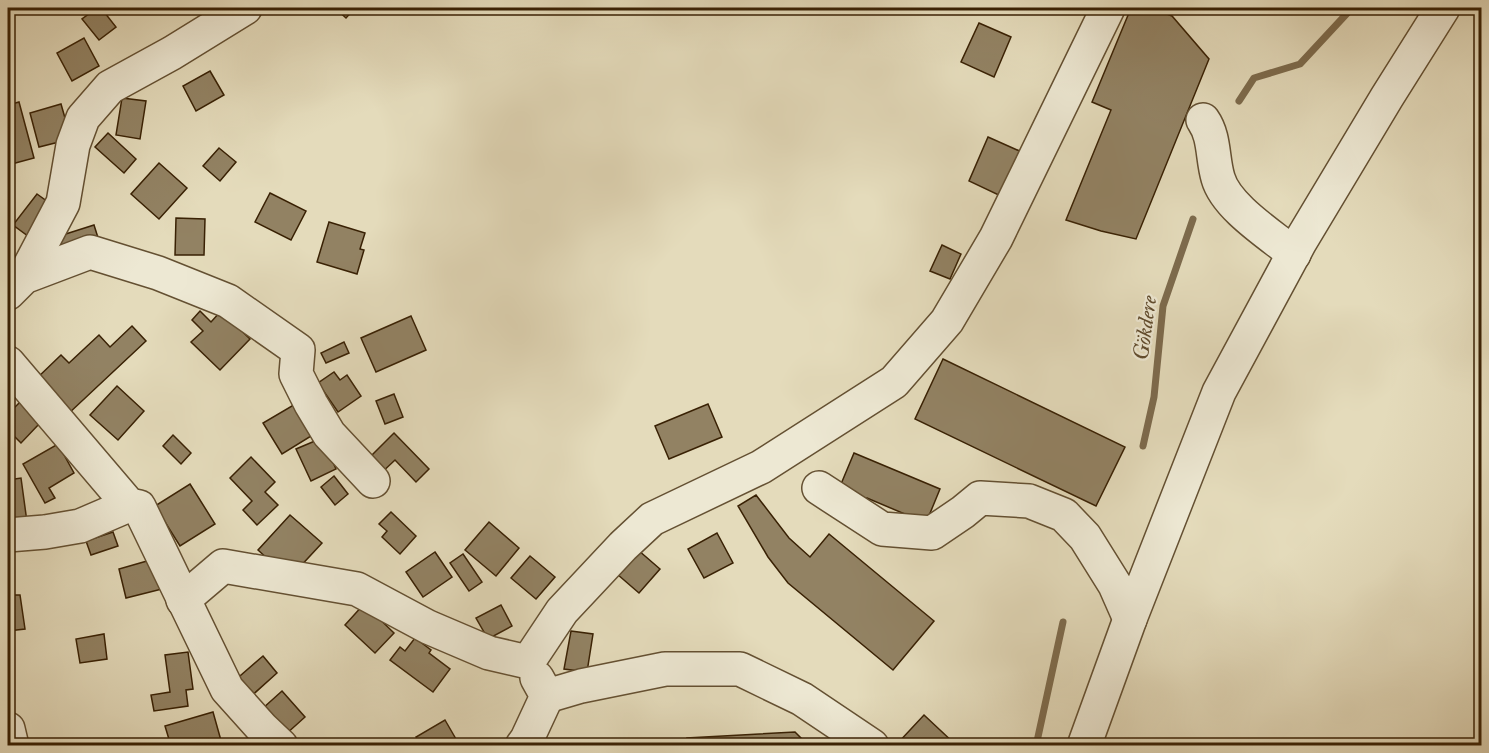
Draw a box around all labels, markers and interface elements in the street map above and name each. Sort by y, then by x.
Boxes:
water label: Gökdere [1127,293,1163,362]

